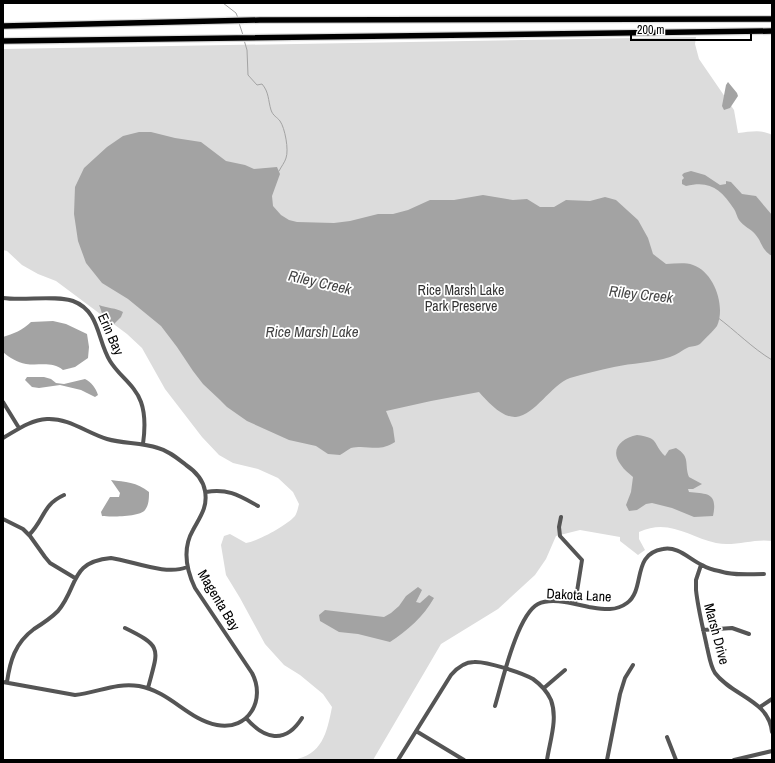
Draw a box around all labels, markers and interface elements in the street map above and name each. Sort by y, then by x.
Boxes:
scale bar [631,16,751,42]
text: 200 m [637,22,664,38]
water label: Riley Creek [286,265,354,300]
water label: Riley Creek [608,280,675,308]
park label: Rice Marsh Lake Park Preserve [418,281,504,315]
street label: Erin Bay [94,310,128,358]
water label: Rice Marsh Lake [266,321,359,342]
street label: Magenta Bay [194,566,244,634]
street label: Dakota Lane [546,584,612,606]
street label: Marsh Drive [700,601,734,667]

